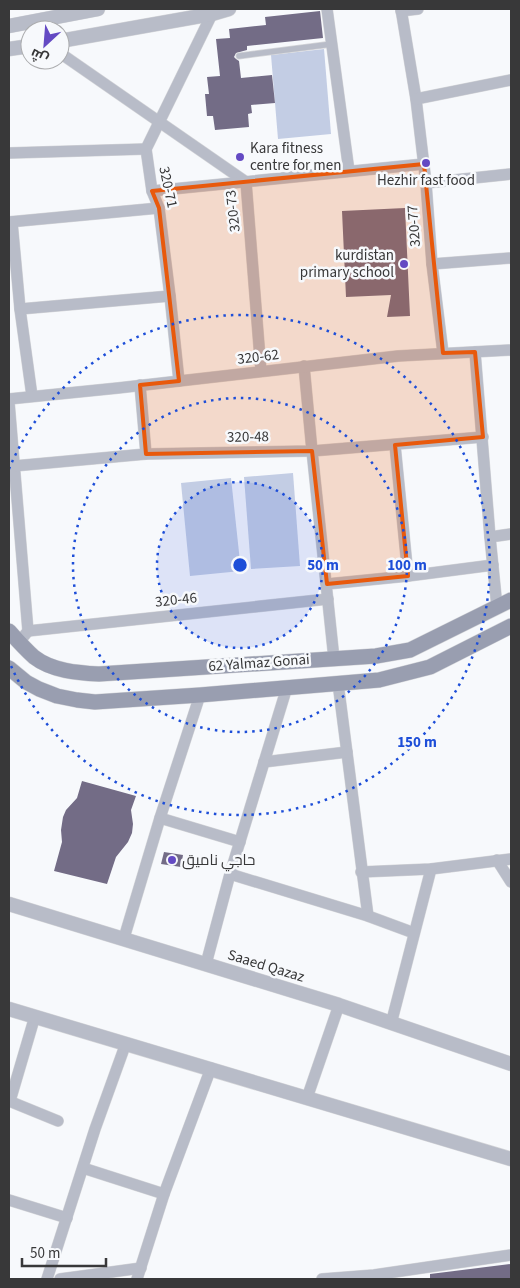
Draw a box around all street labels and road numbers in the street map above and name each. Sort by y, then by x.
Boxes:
street label: 320-71 [153,164,183,210]
street label: 320-73 [220,189,246,233]
street label: 320-77 [402,204,426,248]
street label: 320-62 [236,344,280,370]
street label: 320-48 [227,426,269,448]
street label: 320-46 [154,587,198,613]
street label: 62 Yalmaz Gonai [208,649,310,677]
street label: Saaed Qazaz [225,944,307,988]

